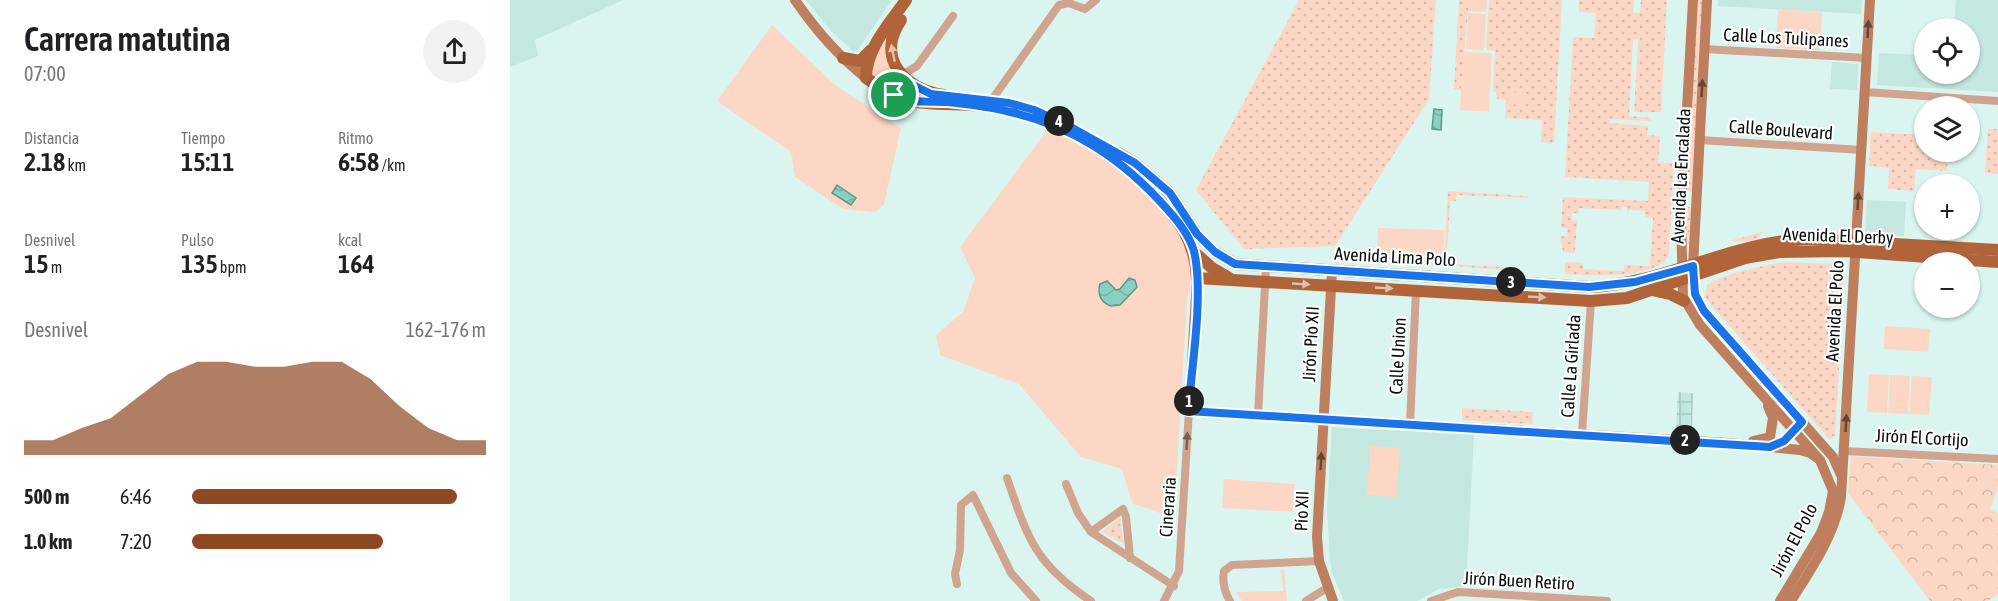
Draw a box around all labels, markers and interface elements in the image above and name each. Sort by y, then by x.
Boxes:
map controls [1914,18,1980,318]
button: locate [1914,18,1980,84]
text: Carrera matutina [24,20,231,58]
button: share [423,20,486,83]
one-way arrow [1864,20,1873,39]
street label: Calle Los Tulipanes [1723,24,1849,51]
one-way arrow [888,43,897,62]
text: 07:00 [24,62,66,85]
pin [868,69,919,120]
icon: arrive [877,78,910,111]
one-way arrow [1697,78,1706,97]
button: layers [1914,96,1980,162]
pin: 4 [1044,106,1074,136]
street label: Avenida La Encalada [1666,108,1695,244]
text: 4 [1055,112,1063,130]
street label: Calle Boulevard [1728,115,1834,144]
text: Distancia [24,129,79,147]
text: Tiempo [181,129,225,147]
text: Ritmo [338,129,373,147]
text: 2.18 [24,147,65,177]
text: 15:11 [181,147,235,177]
text: 6:58 [338,147,379,177]
text: km [65,156,86,174]
text: /km [379,156,405,174]
button: + [1914,174,1980,240]
one-way arrow [1854,192,1863,211]
street label: Avenida El Derby [1782,223,1894,248]
text: Desnivel [24,231,75,249]
text: Pulso [181,231,214,249]
text: kcal [338,231,362,249]
street label: Avenida Lima Polo [1334,243,1456,270]
text: 15 [24,249,48,279]
text: 135 [181,249,218,279]
text: 164 [338,249,375,279]
button: − [1914,252,1980,318]
text: m [48,258,62,276]
text: bpm [218,258,247,276]
street label: Avenida El Polo [1821,260,1848,362]
pin: 3 [1496,267,1526,297]
text: 3 [1507,273,1515,291]
one-way arrow [1292,279,1311,288]
one-way arrow [1374,283,1393,292]
one-way arrow [1528,293,1547,302]
street label: Jirón Pío XII [1298,306,1323,382]
street label: Calle La Girlada [1556,314,1585,418]
street label: Calle Union [1385,317,1410,395]
text: Desnivel [24,318,88,341]
text: 162–176 m [405,318,486,341]
pin: 1 [1174,386,1204,416]
text: 1 [1185,392,1193,410]
one-way arrow [1841,413,1850,432]
pin: 2 [1670,425,1700,455]
street label: Jirón El Cortijo [1875,425,1969,450]
text: 2 [1681,431,1689,449]
one-way arrow [1182,432,1191,451]
one-way arrow [1316,452,1325,471]
street label: Cineraria [1155,476,1180,538]
text: 500 m [24,485,69,508]
text: 6:46 [120,485,152,508]
street label: Pío XII [1290,490,1313,532]
street label: Jirón El Polo [1766,500,1822,580]
text: 1.0 km [24,530,72,553]
text: 7:20 [120,530,152,553]
street label: Jirón Buen Retiro [1463,567,1575,594]

